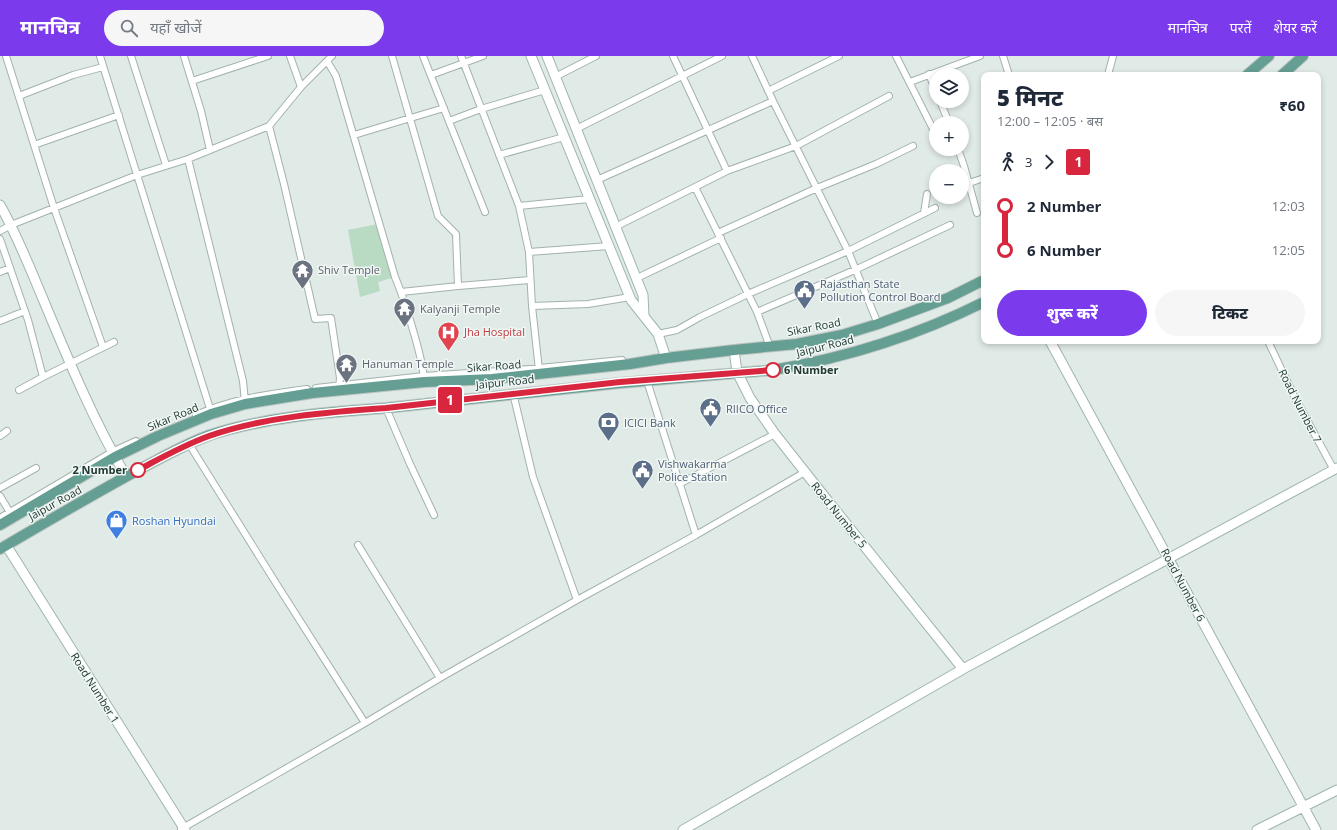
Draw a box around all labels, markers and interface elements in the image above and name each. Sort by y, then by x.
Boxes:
search box [104,10,384,46]
text: मानचित्र [20,14,80,40]
icon: search [118,17,140,39]
text: यहाँ खोजें [150,17,202,37]
text: मानचित्र [1168,18,1208,37]
text: परतें [1230,18,1252,37]
text: शेयर करें [1274,18,1317,37]
map controls [929,68,969,204]
button: layers [929,68,969,108]
text: 5 मिनट [997,82,1063,112]
text: ₹60 [1279,95,1305,115]
text: 12:00 – 12:05 · बस [997,112,1103,130]
button: + [929,116,969,156]
icon: walk [997,151,1019,173]
icon: forward [1038,151,1060,173]
text: 1 [1074,152,1082,171]
text: 3 [1025,153,1032,171]
button: − [929,164,969,204]
text: 2 Number [1027,196,1101,216]
text: 12:03 [1272,197,1305,215]
text: 6 Number [1027,240,1101,260]
text: 12:05 [1272,241,1305,259]
temple icon: Shiv Temple [290,257,316,290]
place label: Shiv Temple [318,262,380,277]
place label: Rajasthan State Pollution Control Board [820,276,940,304]
public building icon: Rajasthan State Pollution Control Board [791,277,817,310]
button: शुरू करें [997,290,1147,336]
button: टिकट [1155,290,1305,336]
temple icon: Kalyanji Temple [392,296,418,329]
place label: Kalyanji Temple [420,301,501,316]
street label: Sikar Road [786,314,842,339]
hospital icon: Jha Hospital [435,319,461,352]
place label: Jha Hospital [463,324,525,339]
street label: Jaipur Road [794,331,855,360]
temple icon: Hanuman Temple [334,351,360,384]
place label: Hanuman Temple [362,356,454,371]
street label: Sikar Road [466,356,522,375]
marker: 6 Number [765,362,781,378]
place label: 6 Number [784,362,839,377]
street label: Road Number 7 [1275,366,1325,445]
street label: Jaipur Road [474,371,535,392]
line badge: 1 [437,387,463,413]
text: 1 [446,390,454,409]
public building icon: RIICO Office [698,396,724,429]
street label: Sikar Road [145,399,201,434]
place label: RIICO Office [726,401,787,416]
bank icon: ICICI Bank [596,410,622,443]
place label: ICICI Bank [624,415,676,430]
place label: Vishwakarma Police Station [658,456,727,484]
public building icon: Vishwakarma Police Station [629,457,655,490]
place label: 2 Number [72,462,127,477]
marker: 2 Number [130,462,146,478]
street label: Road Number 5 [808,479,871,551]
street label: Jaipur Road [24,482,84,524]
shop icon: Roshan Hyundai [103,508,129,541]
place label: Roshan Hyundai [132,513,216,528]
street label: Road Number 6 [1158,546,1209,624]
street label: Road Number 1 [68,649,123,726]

